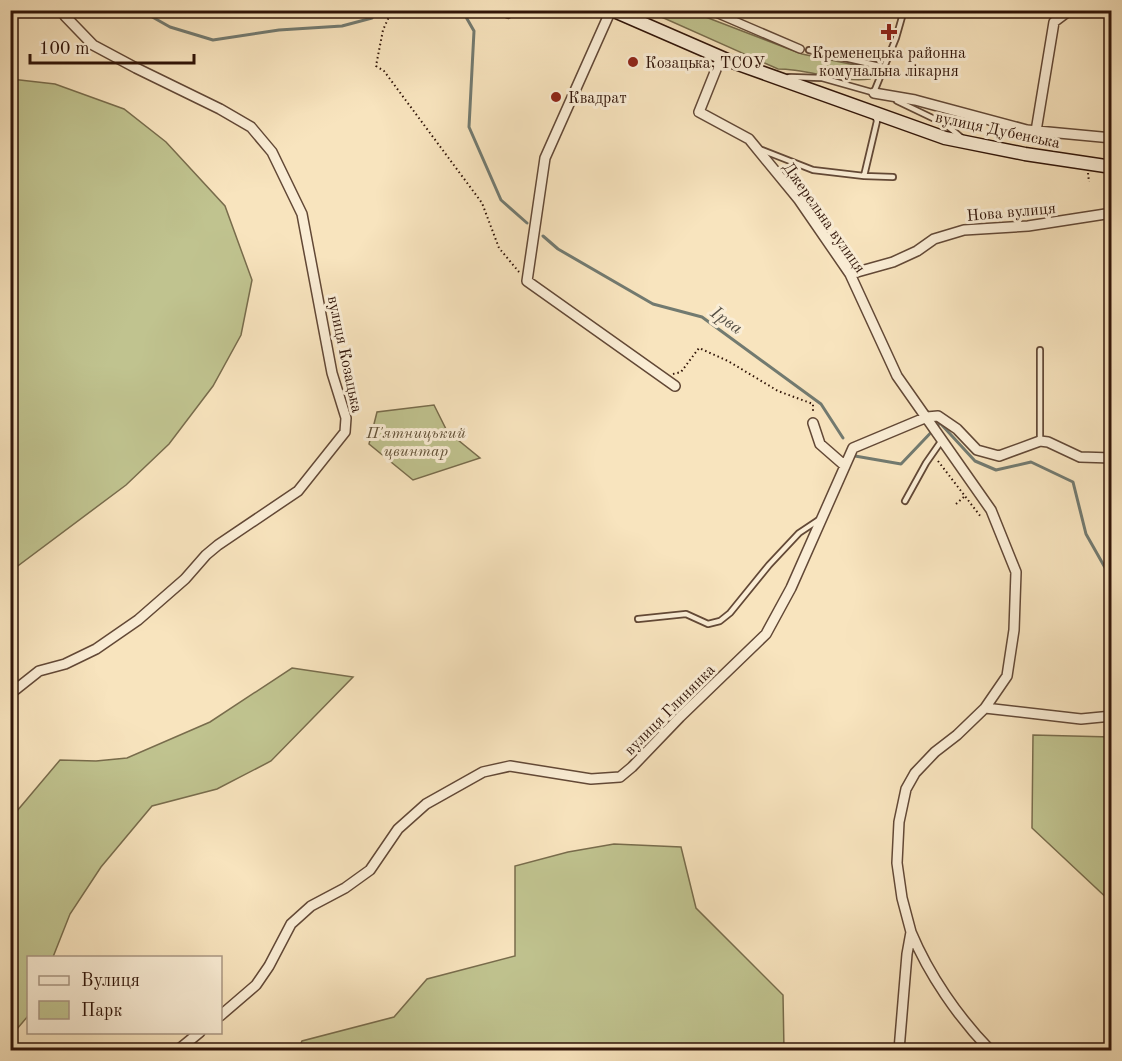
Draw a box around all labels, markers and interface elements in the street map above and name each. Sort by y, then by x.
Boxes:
marker: Кременецька районна комунальна лікарня [880,23,898,41]
scale bar [30,27,194,65]
text: 100 m [39,40,90,58]
place label: Кременецька районна комунальна лікарня [812,46,966,80]
marker: Козацька, ТСОУ [626,55,640,69]
place label: Козацька, ТСОУ [645,56,765,72]
marker: Квадрат [549,90,563,104]
place label: Квадрат [568,91,627,107]
street label: вулиця Дубенська [934,110,1062,152]
street label: Джерельна вулиця [779,160,868,276]
street label: Нова вулиця [966,201,1057,225]
street label: вулиця Козацька [324,294,364,415]
water label: Ірва [706,303,746,338]
park label: П'ятницький цвинтар [365,426,466,460]
street label: вулиця Глинянка [622,662,719,759]
legend [27,956,222,1034]
text: Вулиця [81,972,140,990]
text: Парк [81,1002,122,1020]

